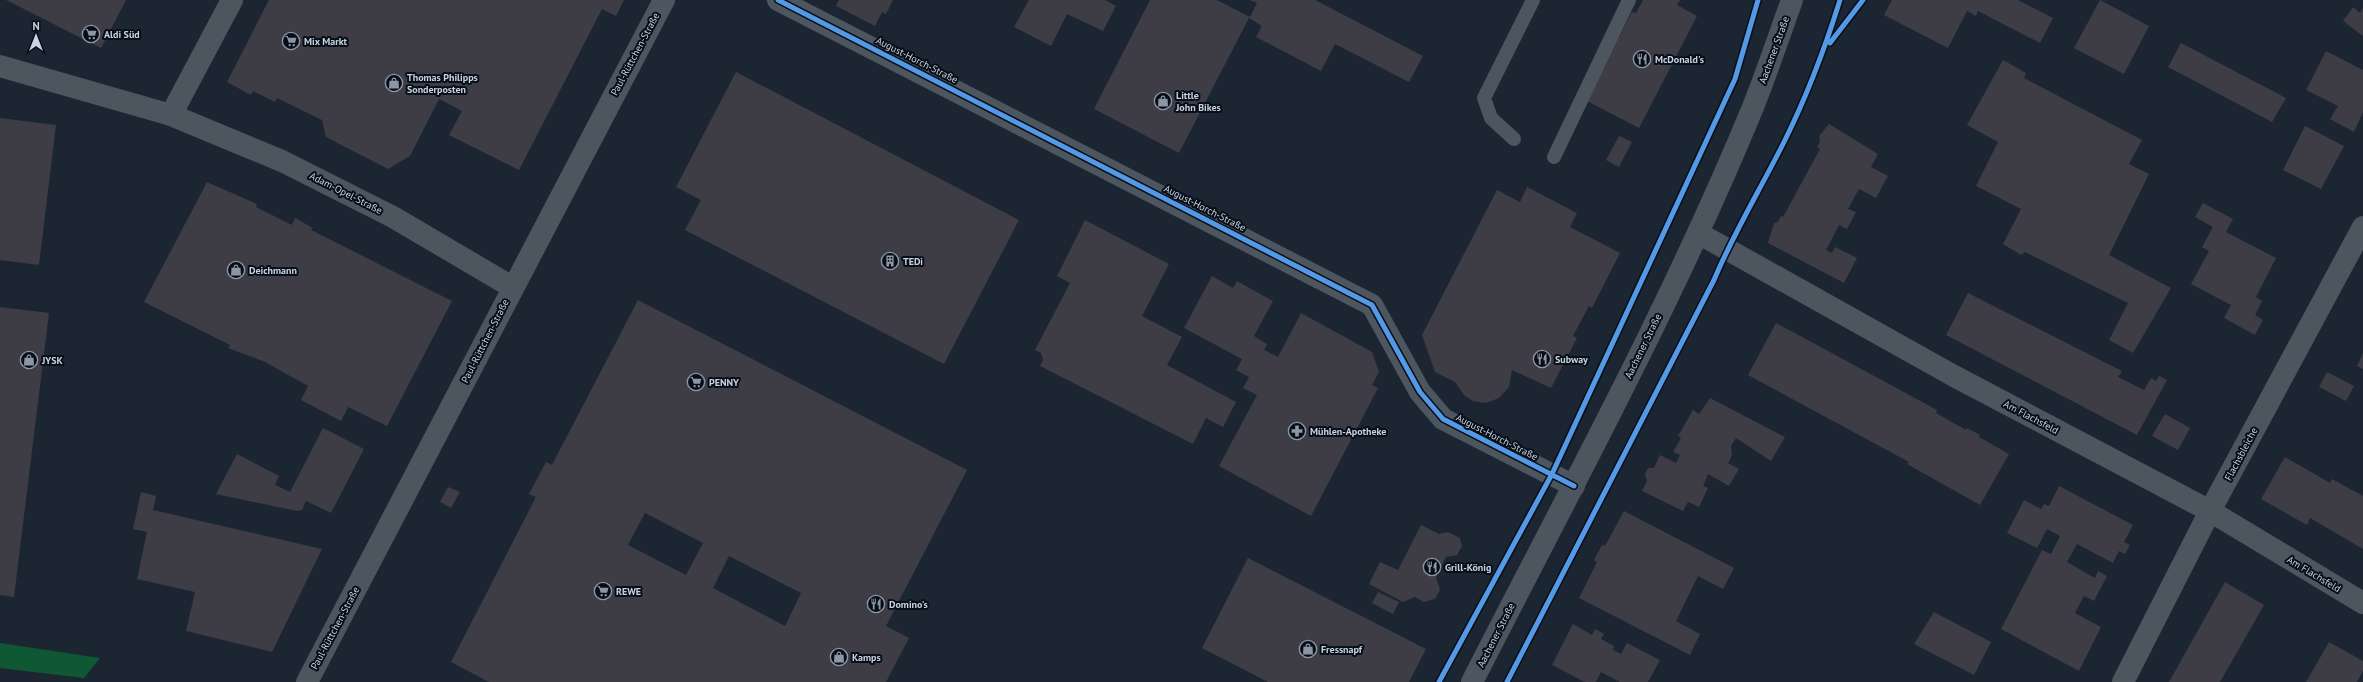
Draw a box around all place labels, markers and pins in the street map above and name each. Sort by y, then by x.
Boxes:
supermarket icon: Aldi Süd [81,24,101,44]
place label: Aldi Süd [104,28,140,41]
supermarket icon: Mix Markt [281,31,301,51]
place label: Mix Markt [304,35,348,48]
restaurant icon: McDonald's [1632,49,1652,69]
place label: McDonald's [1655,53,1704,66]
place label: Thomas Philipps Sonderposten [407,71,478,96]
shop icon: Thomas Philipps Sonderposten [384,73,404,93]
place label: Little John Bikes [1175,89,1221,114]
shop icon: Little John Bikes [1153,91,1173,111]
building icon: TEDi [880,251,900,271]
place label: TEDi [903,255,923,268]
shop icon: Deichmann [226,260,246,280]
place label: Deichmann [249,264,297,277]
restaurant icon: Subway [1532,349,1552,369]
shop icon: JYSK [19,350,39,370]
place label: Subway [1555,353,1588,366]
place label: JYSK [41,354,64,367]
supermarket icon: PENNY [686,372,706,392]
place label: PENNY [709,376,739,389]
pharmacy icon: Mühlen-Apotheke [1287,421,1307,441]
place label: Mühlen-Apotheke [1310,425,1386,438]
restaurant icon: Grill-König [1422,557,1442,577]
place label: Grill-König [1445,561,1491,574]
supermarket icon: REWE [593,581,613,601]
place label: REWE [616,585,641,598]
restaurant icon: Domino's [866,594,886,614]
place label: Domino's [889,598,928,611]
shop icon: Fressnapf [1298,639,1318,659]
place label: Fressnapf [1321,643,1363,656]
shop icon: Kamps [829,647,849,667]
place label: Kamps [852,651,881,664]

